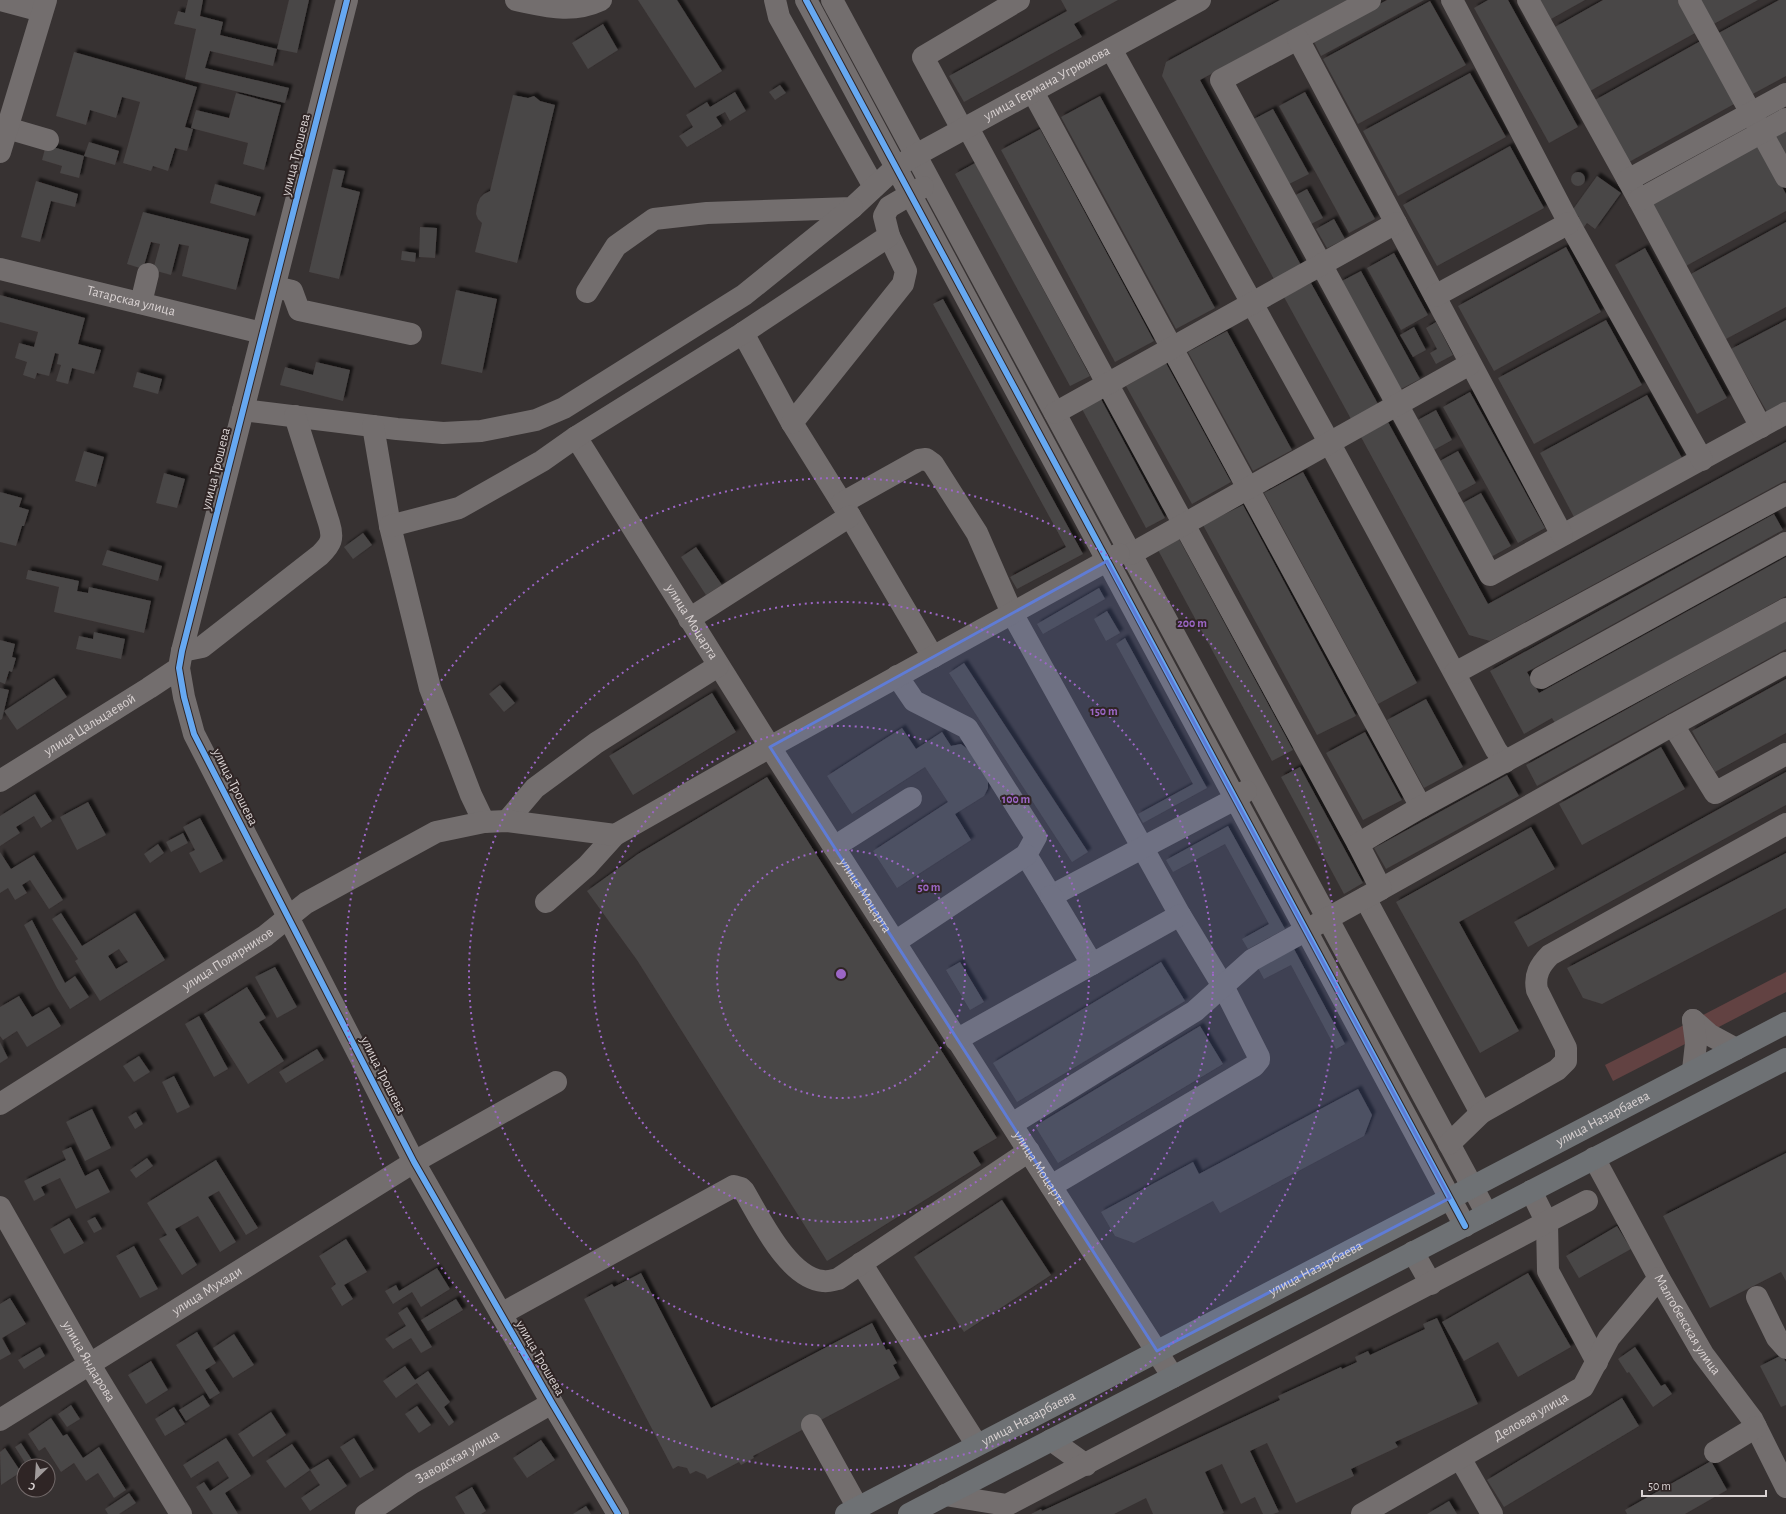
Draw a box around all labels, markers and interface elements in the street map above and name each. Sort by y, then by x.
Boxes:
street label: улица Германа Угрюмова [981,43,1113,124]
street label: улица Трошева [279,112,313,199]
street label: Татарская улица [85,283,177,319]
street label: улица Трошева [199,426,233,513]
street label: улица Моцарта [662,581,721,662]
text: 200 m [1177,617,1207,629]
street label: улица Цальцаевой [41,691,138,759]
text: 150 m [1090,705,1118,717]
street label: улица Трошева [209,745,261,828]
text: 100 m [1002,793,1030,805]
street label: улица Моцарта [835,855,894,936]
text: 50 m [918,881,941,893]
street label: улица Полярников [179,925,276,994]
centre of rings [834,967,848,981]
street label: улица Трошева [357,1033,409,1116]
street label: улица Назарбаева [1553,1088,1653,1149]
street label: улица Моцарта [1010,1128,1069,1209]
street label: улица Назарбаева [1266,1238,1365,1299]
street label: улица Мухади [169,1264,245,1318]
street label: Малгобекская улица [1651,1272,1724,1378]
street label: улица Трошева [512,1317,567,1399]
street label: улица Яндарова [59,1318,118,1405]
street label: улица Назарбаева [979,1388,1078,1449]
street label: Деловая улица [1491,1390,1571,1444]
street label: Заводская улица [413,1427,502,1486]
north arrow [16,1458,56,1498]
scale bar [1642,1472,1766,1498]
text: С [27,1480,37,1493]
text: 50 m [1648,1480,1671,1492]

